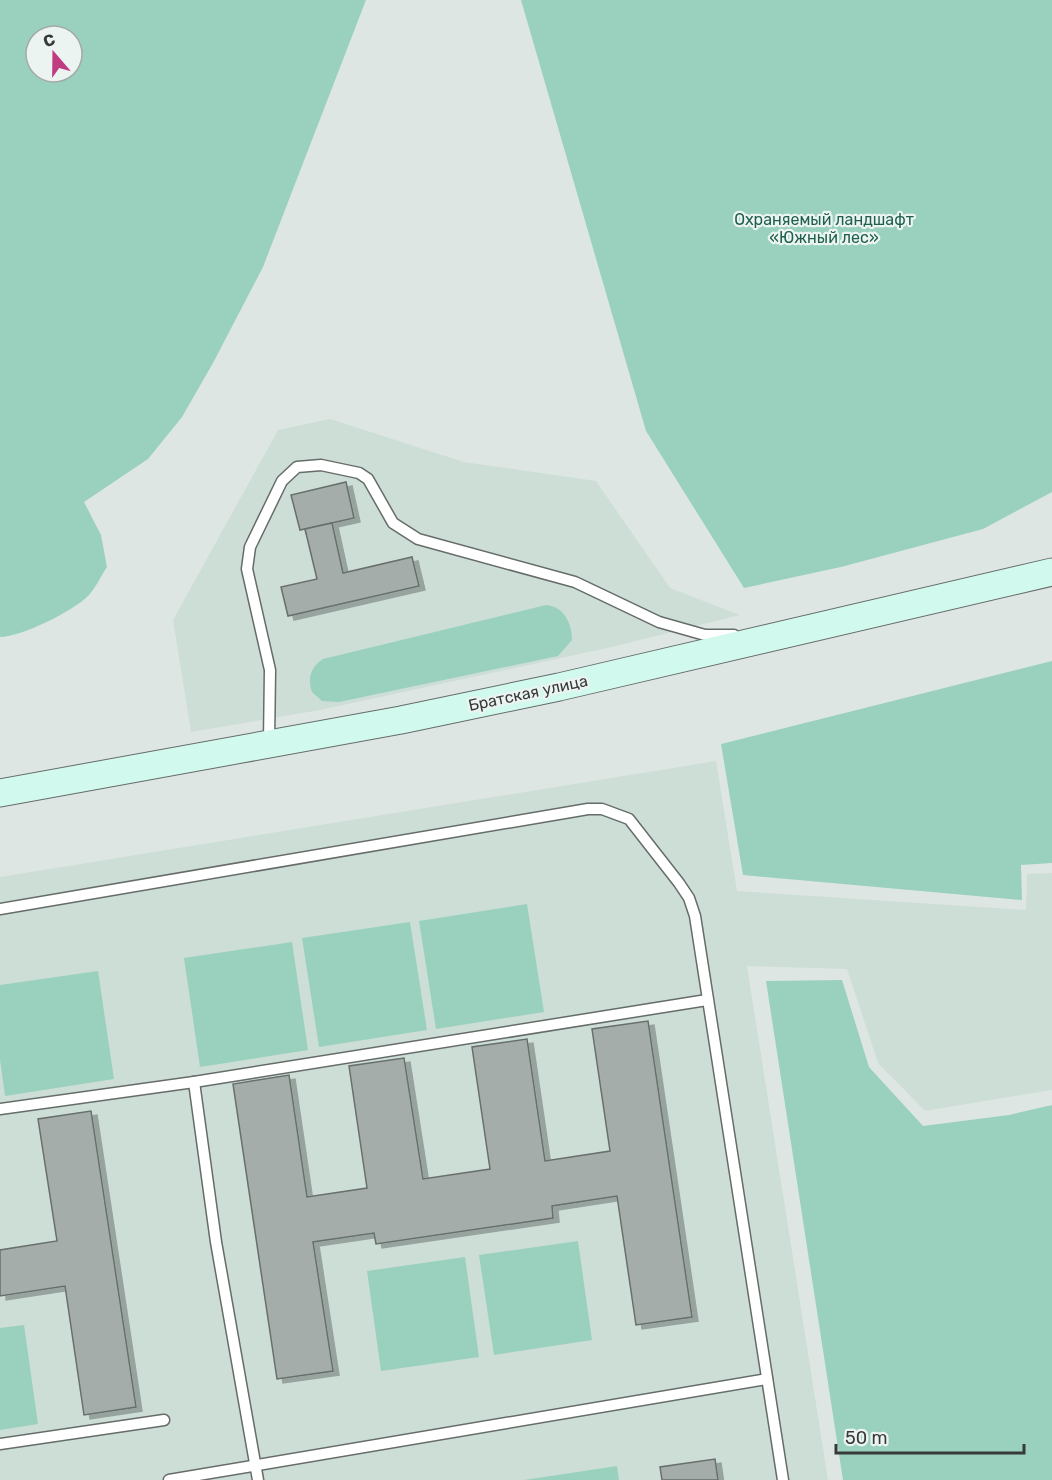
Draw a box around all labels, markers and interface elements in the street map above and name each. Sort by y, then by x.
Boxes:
north arrow [24,24,84,84]
text: С [41,30,58,51]
park label: Охраняемый ландшафт «Южный лес» [734,210,914,247]
street label: Братская улица [467,671,589,715]
scale bar [836,1417,1024,1455]
text: 50 m [845,1427,888,1449]

